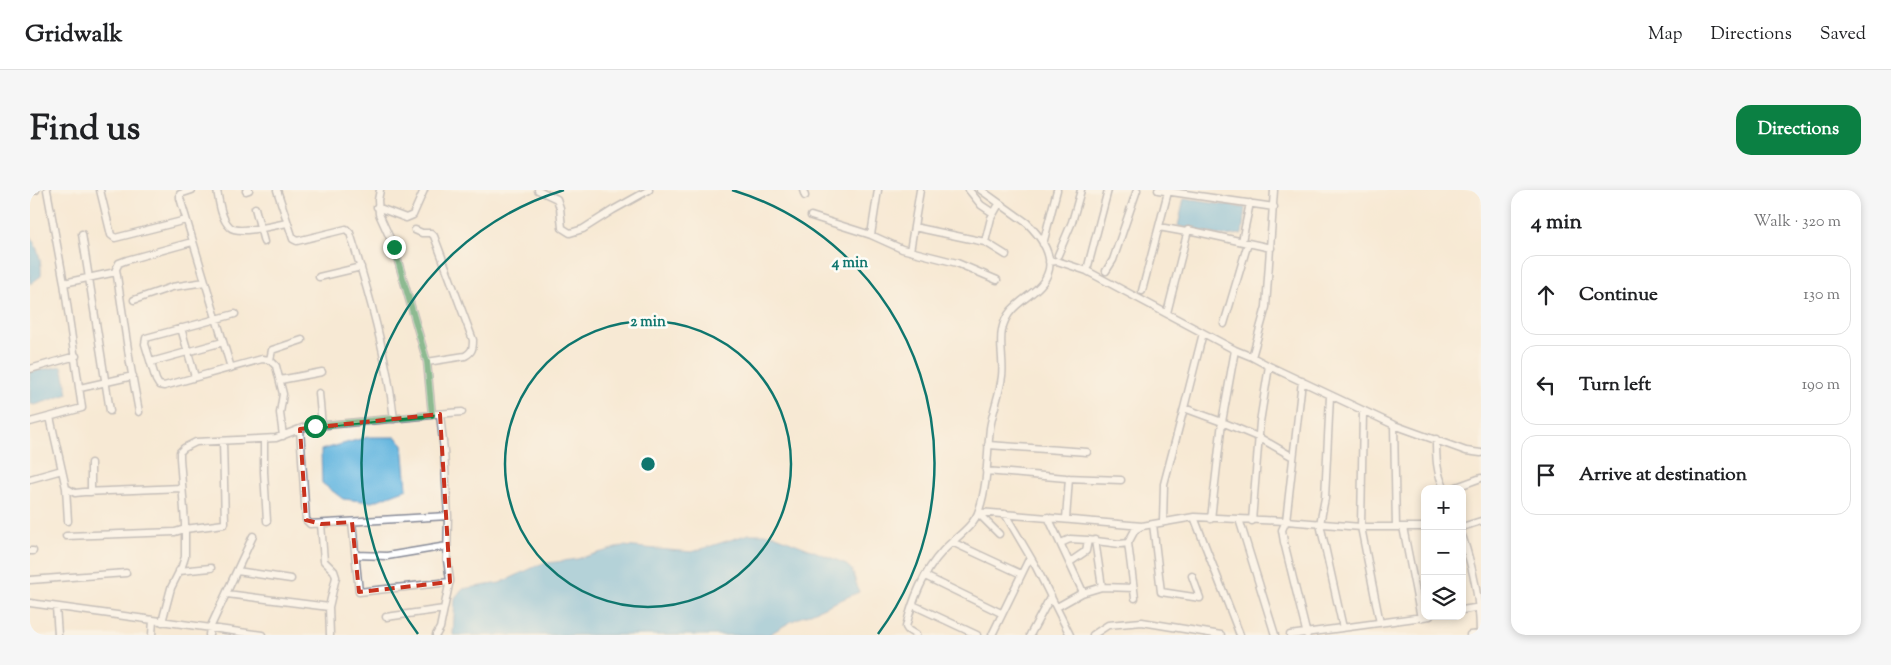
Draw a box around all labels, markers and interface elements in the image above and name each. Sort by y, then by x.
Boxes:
text: Gridwalk [25,18,123,52]
text: Map [1648,22,1683,48]
text: Directions [1711,22,1792,48]
text: Saved [1820,22,1866,48]
text: Find us [30,105,140,156]
button: Directions [1736,105,1861,155]
text: 4 min [1531,208,1582,238]
text: Walk · 320 m [1754,211,1841,234]
route end [383,236,406,259]
text: 4 min [831,253,868,274]
icon: ahead [1532,281,1560,309]
text: Continue [1579,282,1658,309]
text: 130 m [1803,284,1840,307]
text: 2 min [630,312,666,333]
icon: left [1532,371,1560,399]
text: Turn left [1579,372,1651,399]
text: 190 m [1802,374,1840,397]
route start [304,415,327,438]
centre of rings [639,455,657,473]
icon: arrive [1532,461,1560,489]
text: Arrive at destination [1579,462,1747,489]
map controls [1421,485,1466,620]
button: + [1421,485,1466,530]
button: − [1421,530,1466,575]
button: layers [1421,575,1466,620]

